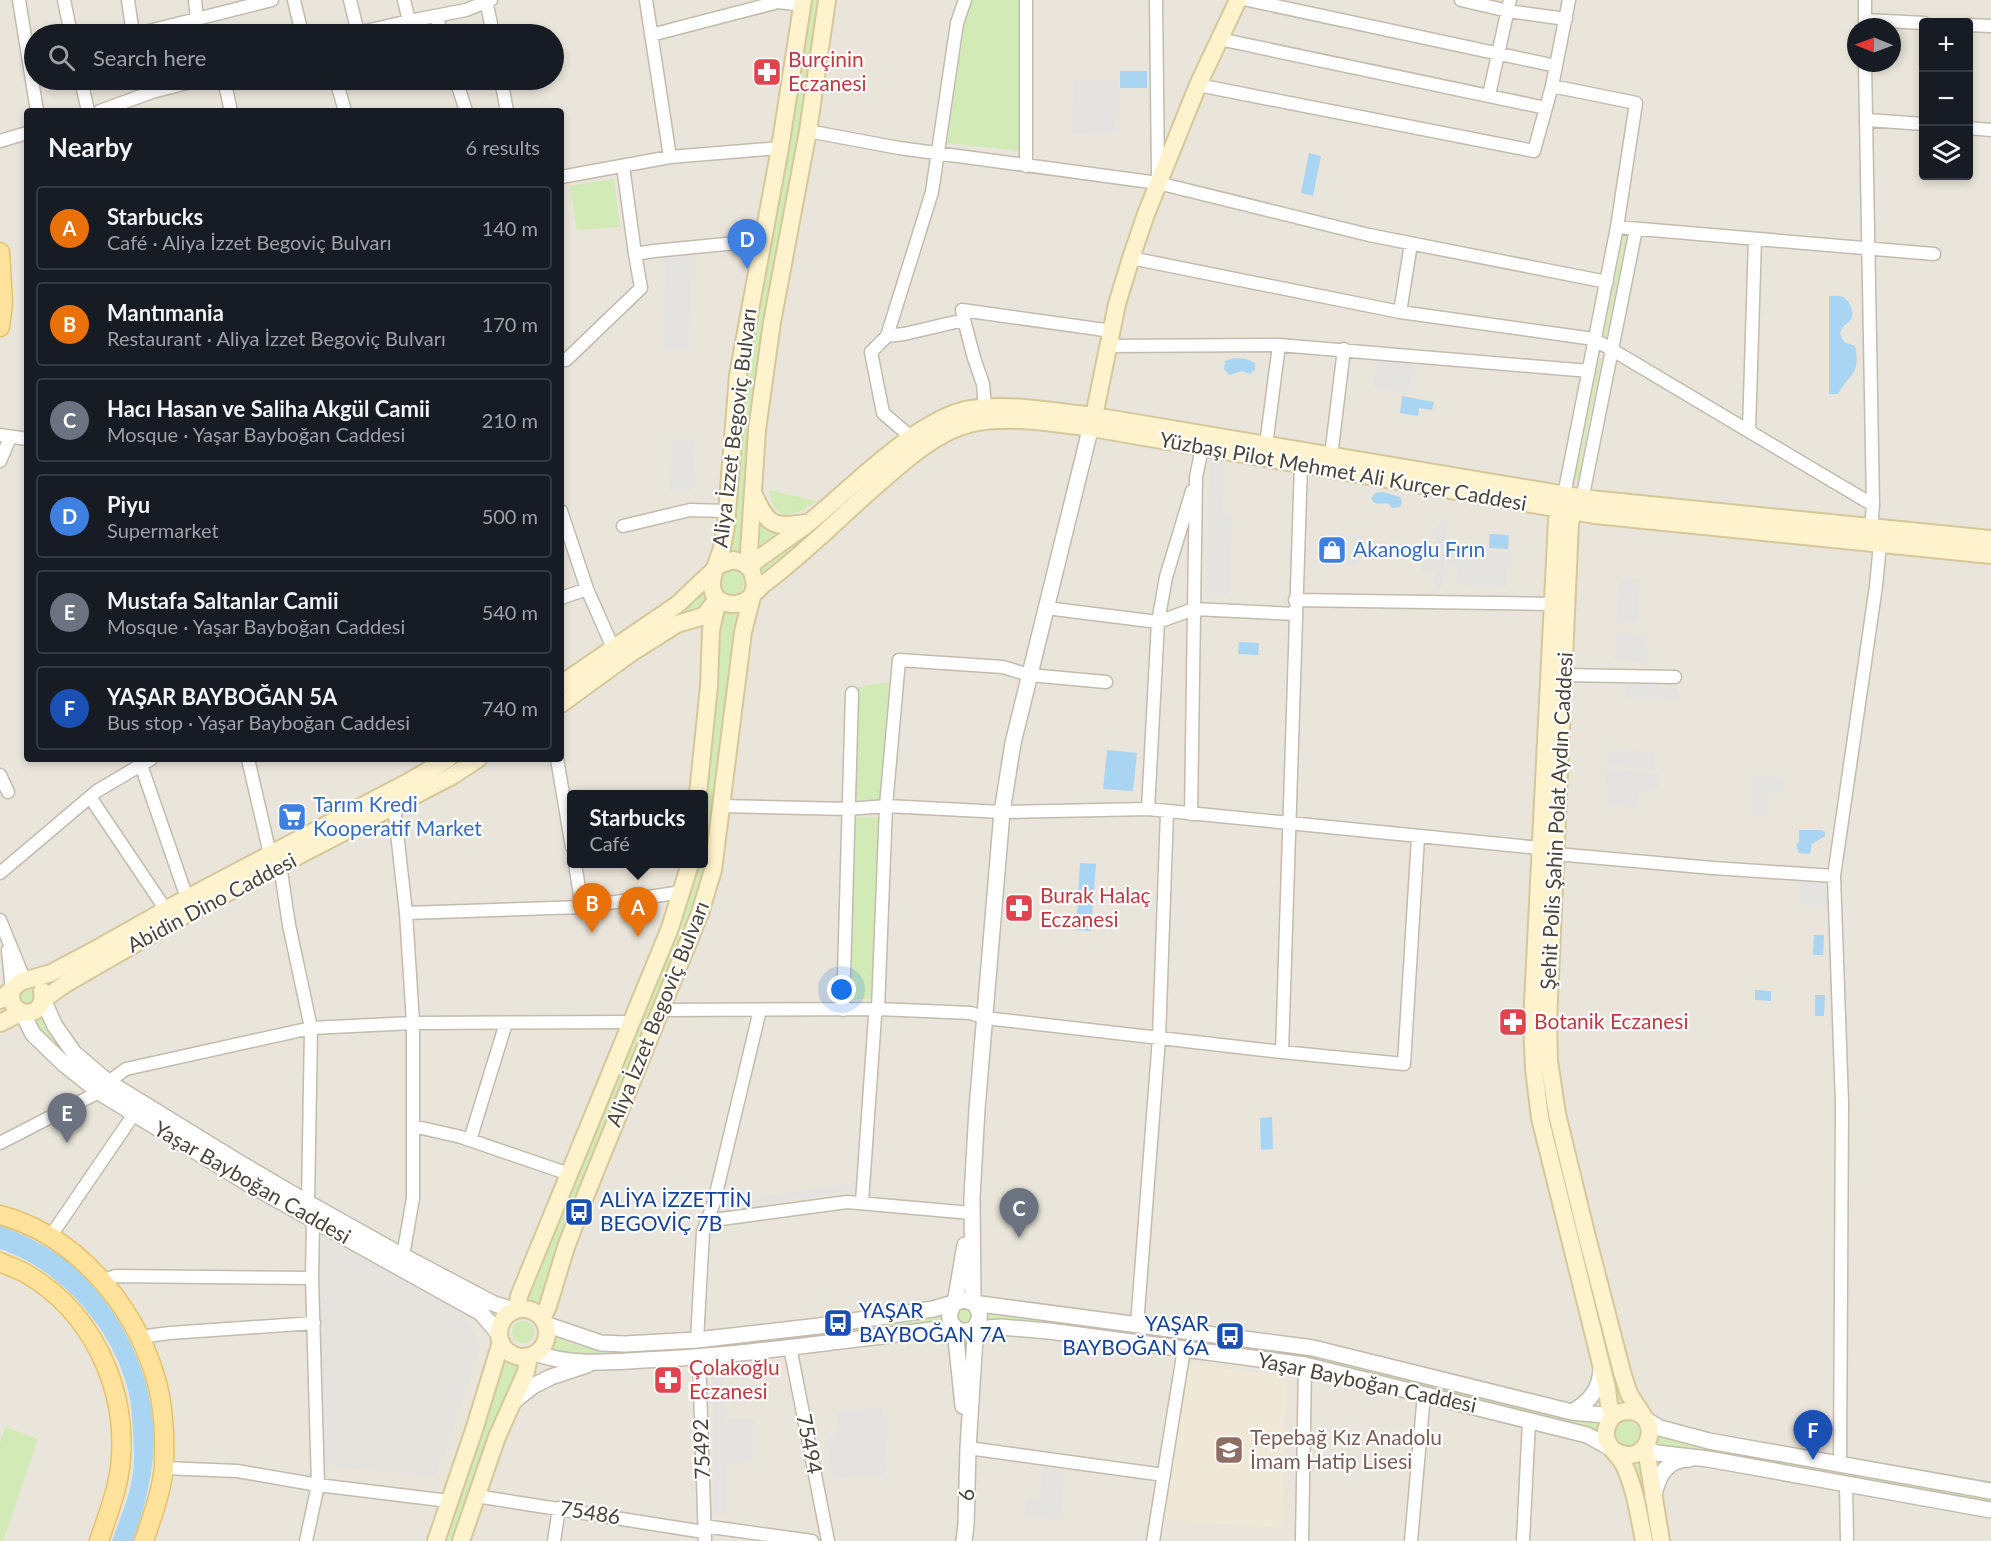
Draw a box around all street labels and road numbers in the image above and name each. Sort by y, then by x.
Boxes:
street label: Aliya İzzet Begoviç Bulvarı [706,307,761,549]
street label: Yüzbaşı Pilot Mehmet Ali Kurçer Caddesi [1158,426,1529,515]
street label: Şehit Polis Şahin Polat Aydın Caddesi [1534,651,1577,991]
street label: Abidin Dino Caddesi [122,847,300,957]
street label: Aliya İzzet Begoviç Bulvarı [601,898,715,1130]
street label: Yaşar Bayboğan Caddesi [150,1115,356,1248]
street label: Yaşar Bayboğan Caddesi [1256,1346,1479,1417]
street label: 75494 [792,1411,829,1476]
street label: 75492 [687,1418,714,1480]
street label: 6 [953,1488,978,1501]
street label: 75486 [558,1494,622,1529]

